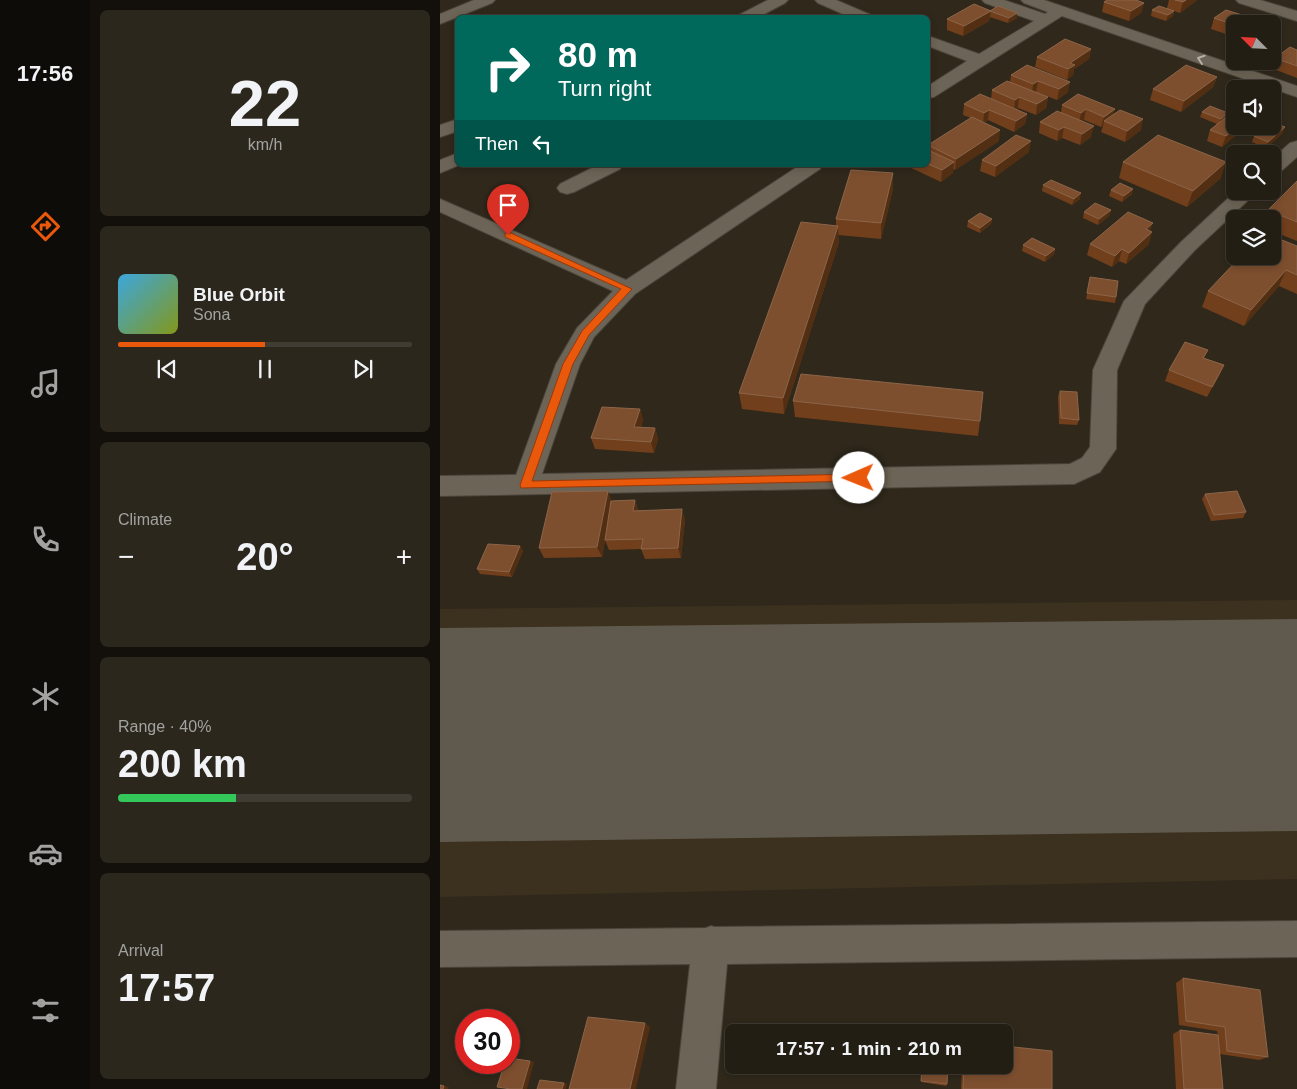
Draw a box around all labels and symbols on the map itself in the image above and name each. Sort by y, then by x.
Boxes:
north arrow [1226,15,1281,70]
one-way arrow [1197,55,1206,65]
pin [487,184,529,235]
position arrow [832,451,884,503]
speed limit sign: 30 [455,1009,520,1074]

